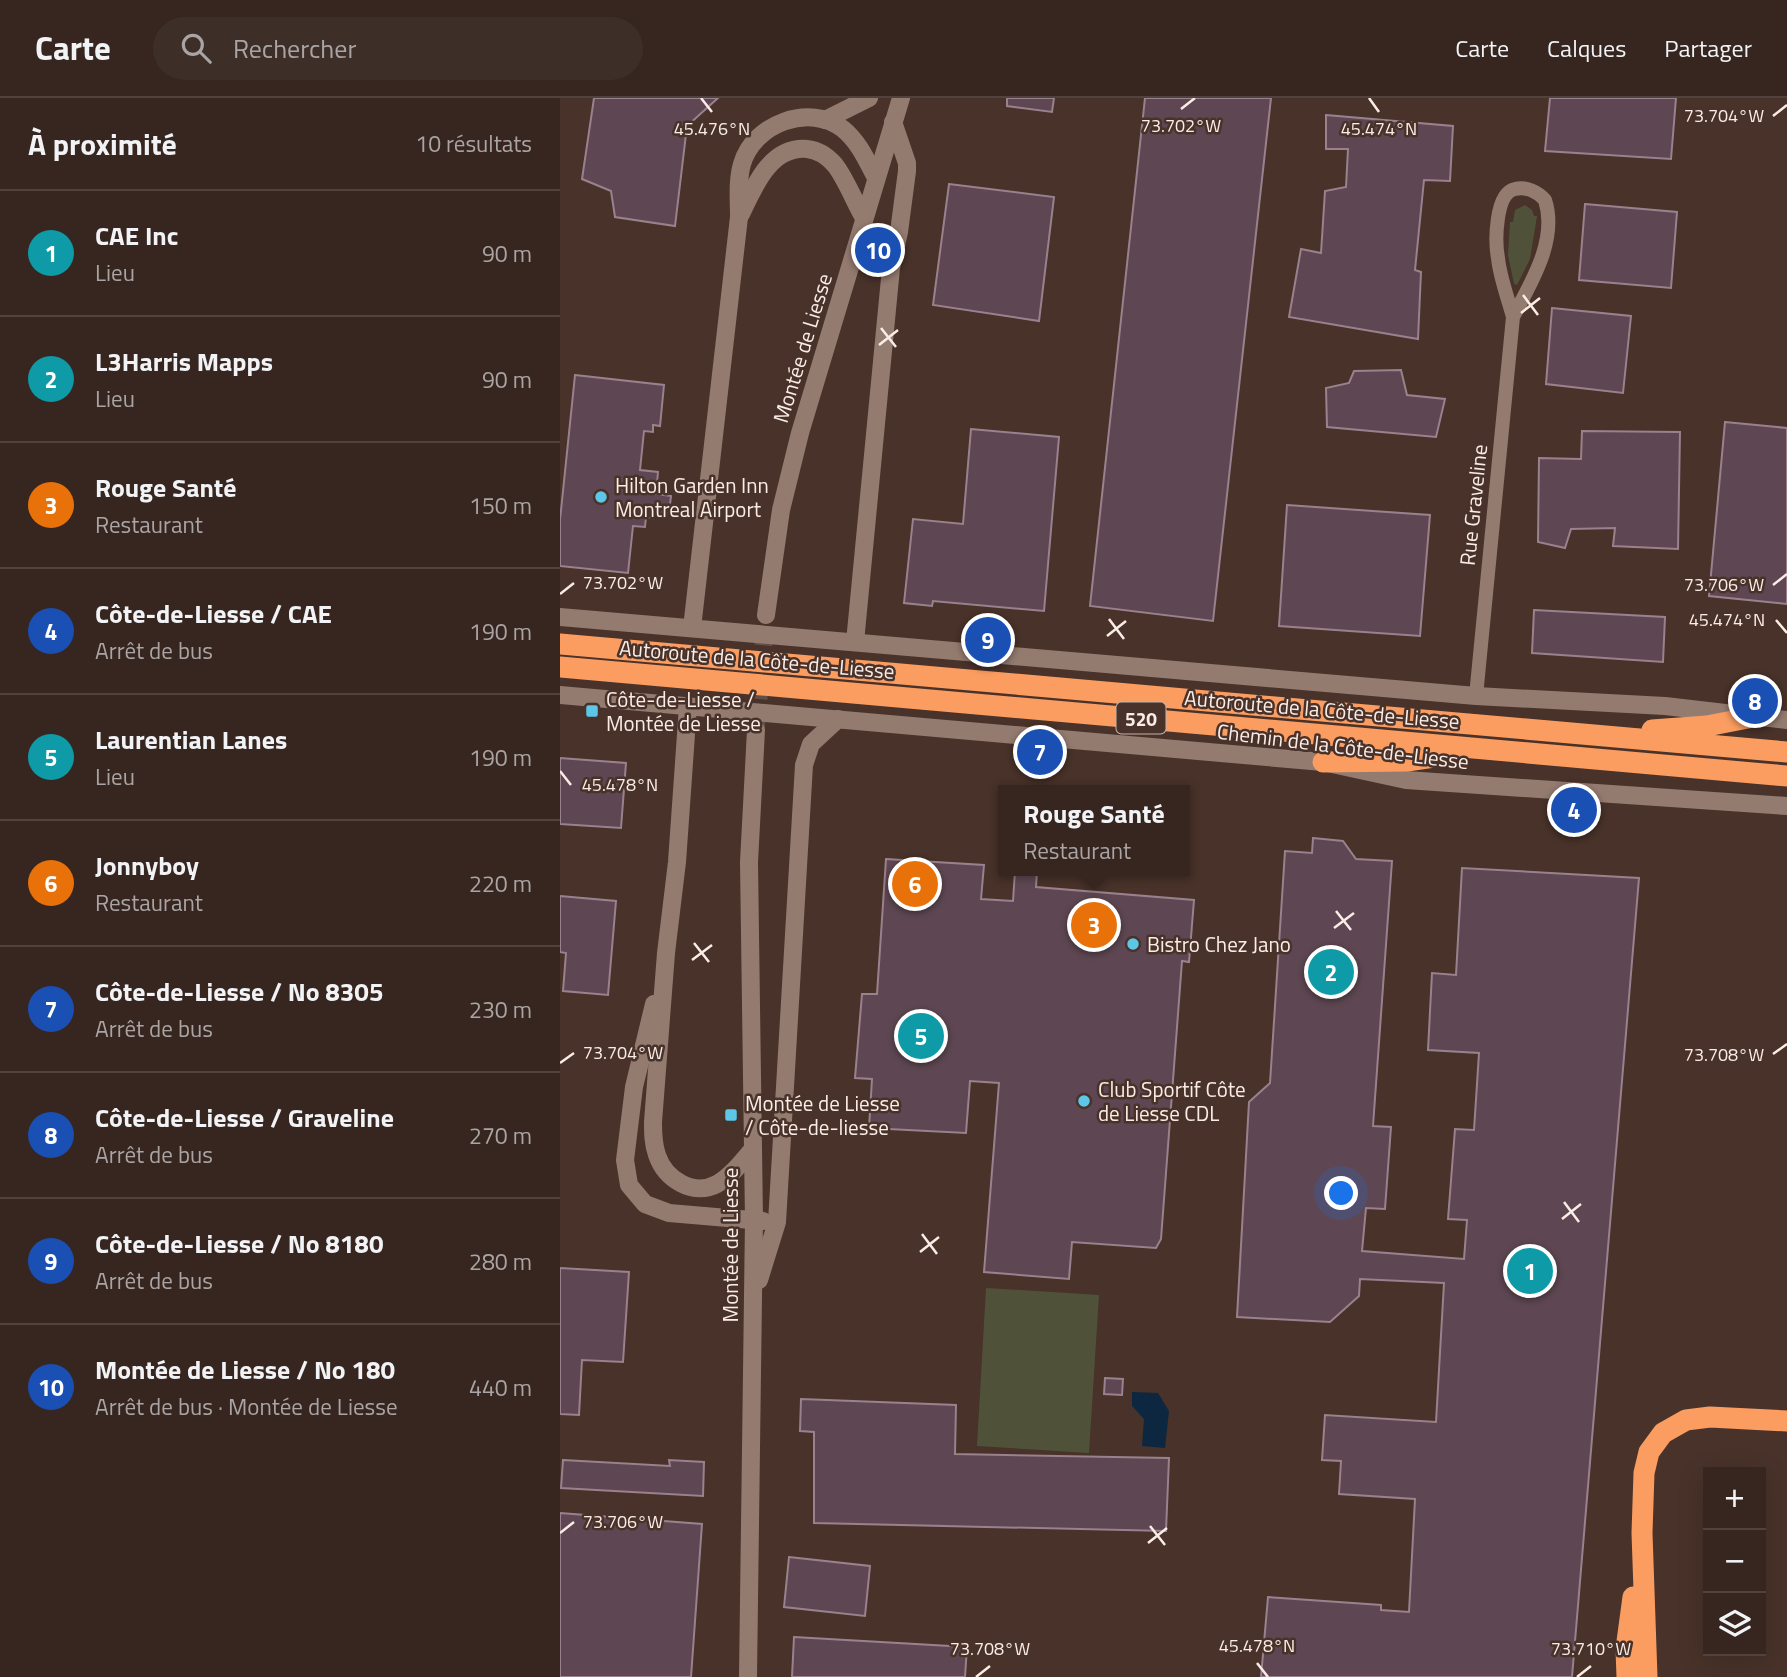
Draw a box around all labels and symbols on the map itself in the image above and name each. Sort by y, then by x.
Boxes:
text: 73.704°W [1684,102,1764,129]
text: 73.702°W [1141,112,1221,139]
text: 45.476°N [674,115,750,142]
text: 45.474°N [1341,115,1417,142]
pin: 10 [855,224,901,276]
street label: Montée de Liesse [764,269,840,427]
street label: Rue Graveline [1451,443,1495,567]
place label: Hilton Garden Inn Montreal Airport [615,469,769,525]
marker: Hilton Garden Inn Montreal Airport [593,489,609,505]
text: 73.702°W [583,569,663,596]
text: 73.706°W [1684,571,1764,598]
text: 45.474°N [1689,606,1765,633]
pin: 9 [965,614,1011,666]
street label: Autoroute de la Côte-de-Liesse [618,631,896,687]
pin: 8 [1732,675,1778,727]
street label: Autoroute de la Côte-de-Liesse [1183,681,1461,737]
place label: Côte-de-Liesse / Montée de Liesse [606,683,761,739]
road number: 520 [1116,702,1166,734]
marker: Côte-de-Liesse / Montée de Liesse [584,703,600,719]
street label: Chemin de la Côte-de-Liesse [1215,715,1471,777]
pin: 7 [1017,726,1063,778]
text: 45.478°N [582,771,658,798]
pin: 4 [1551,784,1597,836]
pin: 6 [892,858,938,910]
pin: 3 [1071,899,1117,951]
place label: Bistro Chez Jano [1147,928,1291,960]
marker: Bistro Chez Jano [1125,936,1141,952]
pin: 2 [1308,946,1354,998]
pin: 5 [898,1010,944,1062]
text: 73.704°W [583,1039,663,1066]
text: 73.708°W [1684,1041,1764,1068]
place label: Club Sportif Côte de Liesse CDL [1098,1073,1246,1129]
place label: Montée de Liesse / Côte-de-liesse [745,1087,900,1143]
marker: Club Sportif Côte de Liesse CDL [1076,1093,1092,1109]
marker: Montée de Liesse / Côte-de-liesse [723,1107,739,1123]
street label: Montée de Liesse [714,1168,746,1322]
your location [1324,1176,1358,1210]
pin: 1 [1507,1245,1553,1297]
text: 73.706°W [583,1508,663,1535]
text: 45.478°N [1219,1632,1295,1659]
text: 73.708°W [950,1635,1030,1662]
text: 73.710°W [1551,1635,1631,1662]

